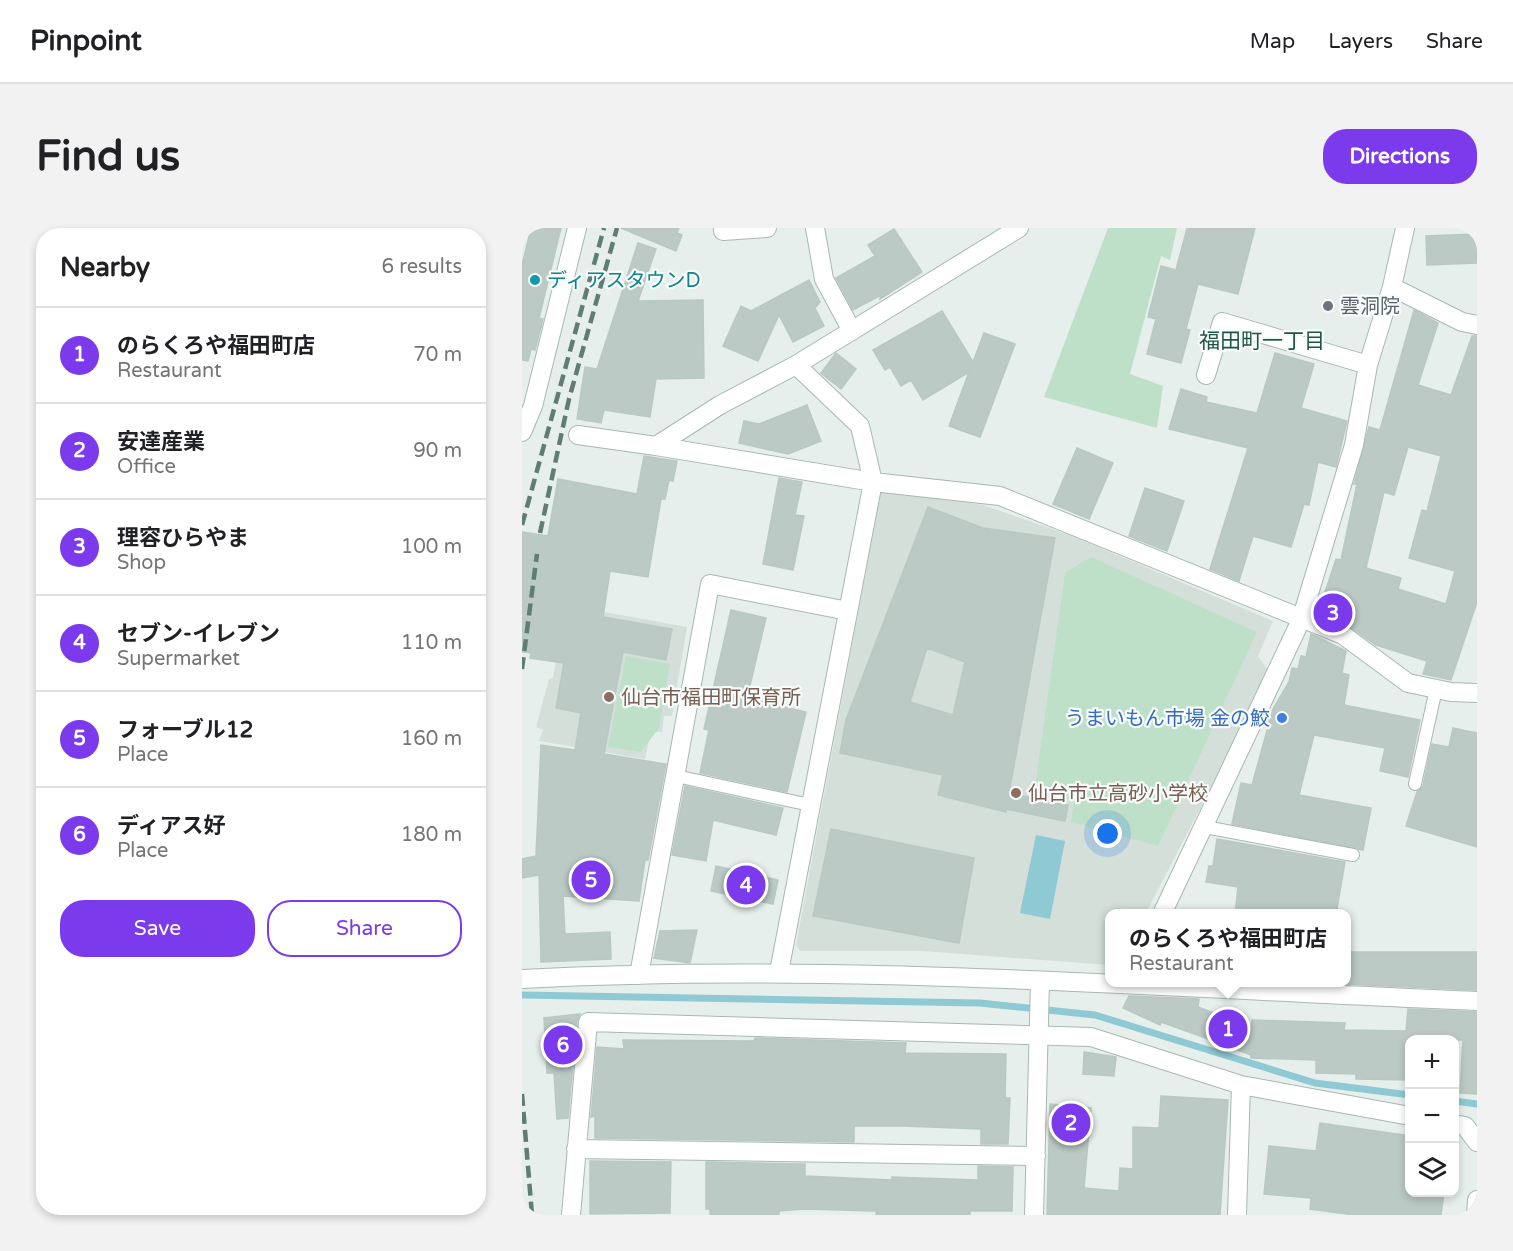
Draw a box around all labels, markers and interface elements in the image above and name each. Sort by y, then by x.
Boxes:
text: Pinpoint [30,24,142,58]
text: Map [1250,29,1295,54]
text: Layers [1328,29,1393,54]
text: Share [1426,29,1483,54]
button: Directions [1323,129,1477,184]
text: Find us [36,131,180,182]
text: Nearby [60,252,150,283]
text: 6 results [382,255,462,279]
place label: ディアスタウンD [547,269,701,293]
marker: ディアスタウンD [528,273,542,287]
place label: 雲洞院 [1340,295,1400,319]
marker: 雲洞院 [1321,299,1335,313]
district label: 福田町一丁目 [1199,329,1325,354]
text: のらくろや福田町店 [117,333,315,359]
text: 1 [73,343,86,367]
text: 70 m [413,343,462,367]
text: Restaurant [117,359,222,383]
text: 安達産業 [117,429,205,455]
text: 2 [73,439,86,463]
text: 90 m [413,439,462,463]
text: Office [117,455,176,479]
text: 理容ひらやま [117,525,249,551]
text: 3 [73,535,86,559]
text: 100 m [401,535,462,559]
text: Shop [117,551,166,575]
pin: 3 [1314,590,1352,636]
text: セブン-イレブン [117,621,280,647]
text: 4 [73,631,86,655]
text: 110 m [401,631,462,655]
text: Supermarket [117,647,240,671]
place label: 仙台市福田町保育所 [621,686,801,710]
marker: 仙台市福田町保育所 [602,690,616,704]
place label: うまいもん市場 金の鮫 [1065,707,1270,731]
marker: うまいもん市場 金の鮫 [1275,711,1289,725]
text: フォーブル12 [117,717,253,743]
text: 5 [73,727,86,751]
text: 160 m [401,727,462,751]
text: Place [117,743,168,767]
place label: 仙台市立高砂小学校 [1028,782,1208,806]
marker: 仙台市立高砂小学校 [1009,786,1023,800]
text: ディアス好 [117,813,225,839]
your location [1093,819,1122,848]
text: 6 [73,823,86,847]
text: 180 m [401,823,462,847]
text: Place [117,839,168,863]
pin: 5 [572,858,610,902]
pin: 4 [726,862,766,908]
button: Save [60,900,255,957]
button: Share [267,900,462,957]
popup [1105,909,1351,987]
text: のらくろや福田町店 [1129,926,1327,952]
text: Restaurant [1129,952,1234,976]
pin: 1 [1208,1006,1248,1052]
pin: 6 [544,1022,582,1068]
map controls [1405,1035,1459,1197]
button: + [1405,1035,1459,1089]
button: − [1405,1089,1459,1143]
pin: 2 [1052,1100,1090,1146]
button: layers [1405,1143,1459,1197]

